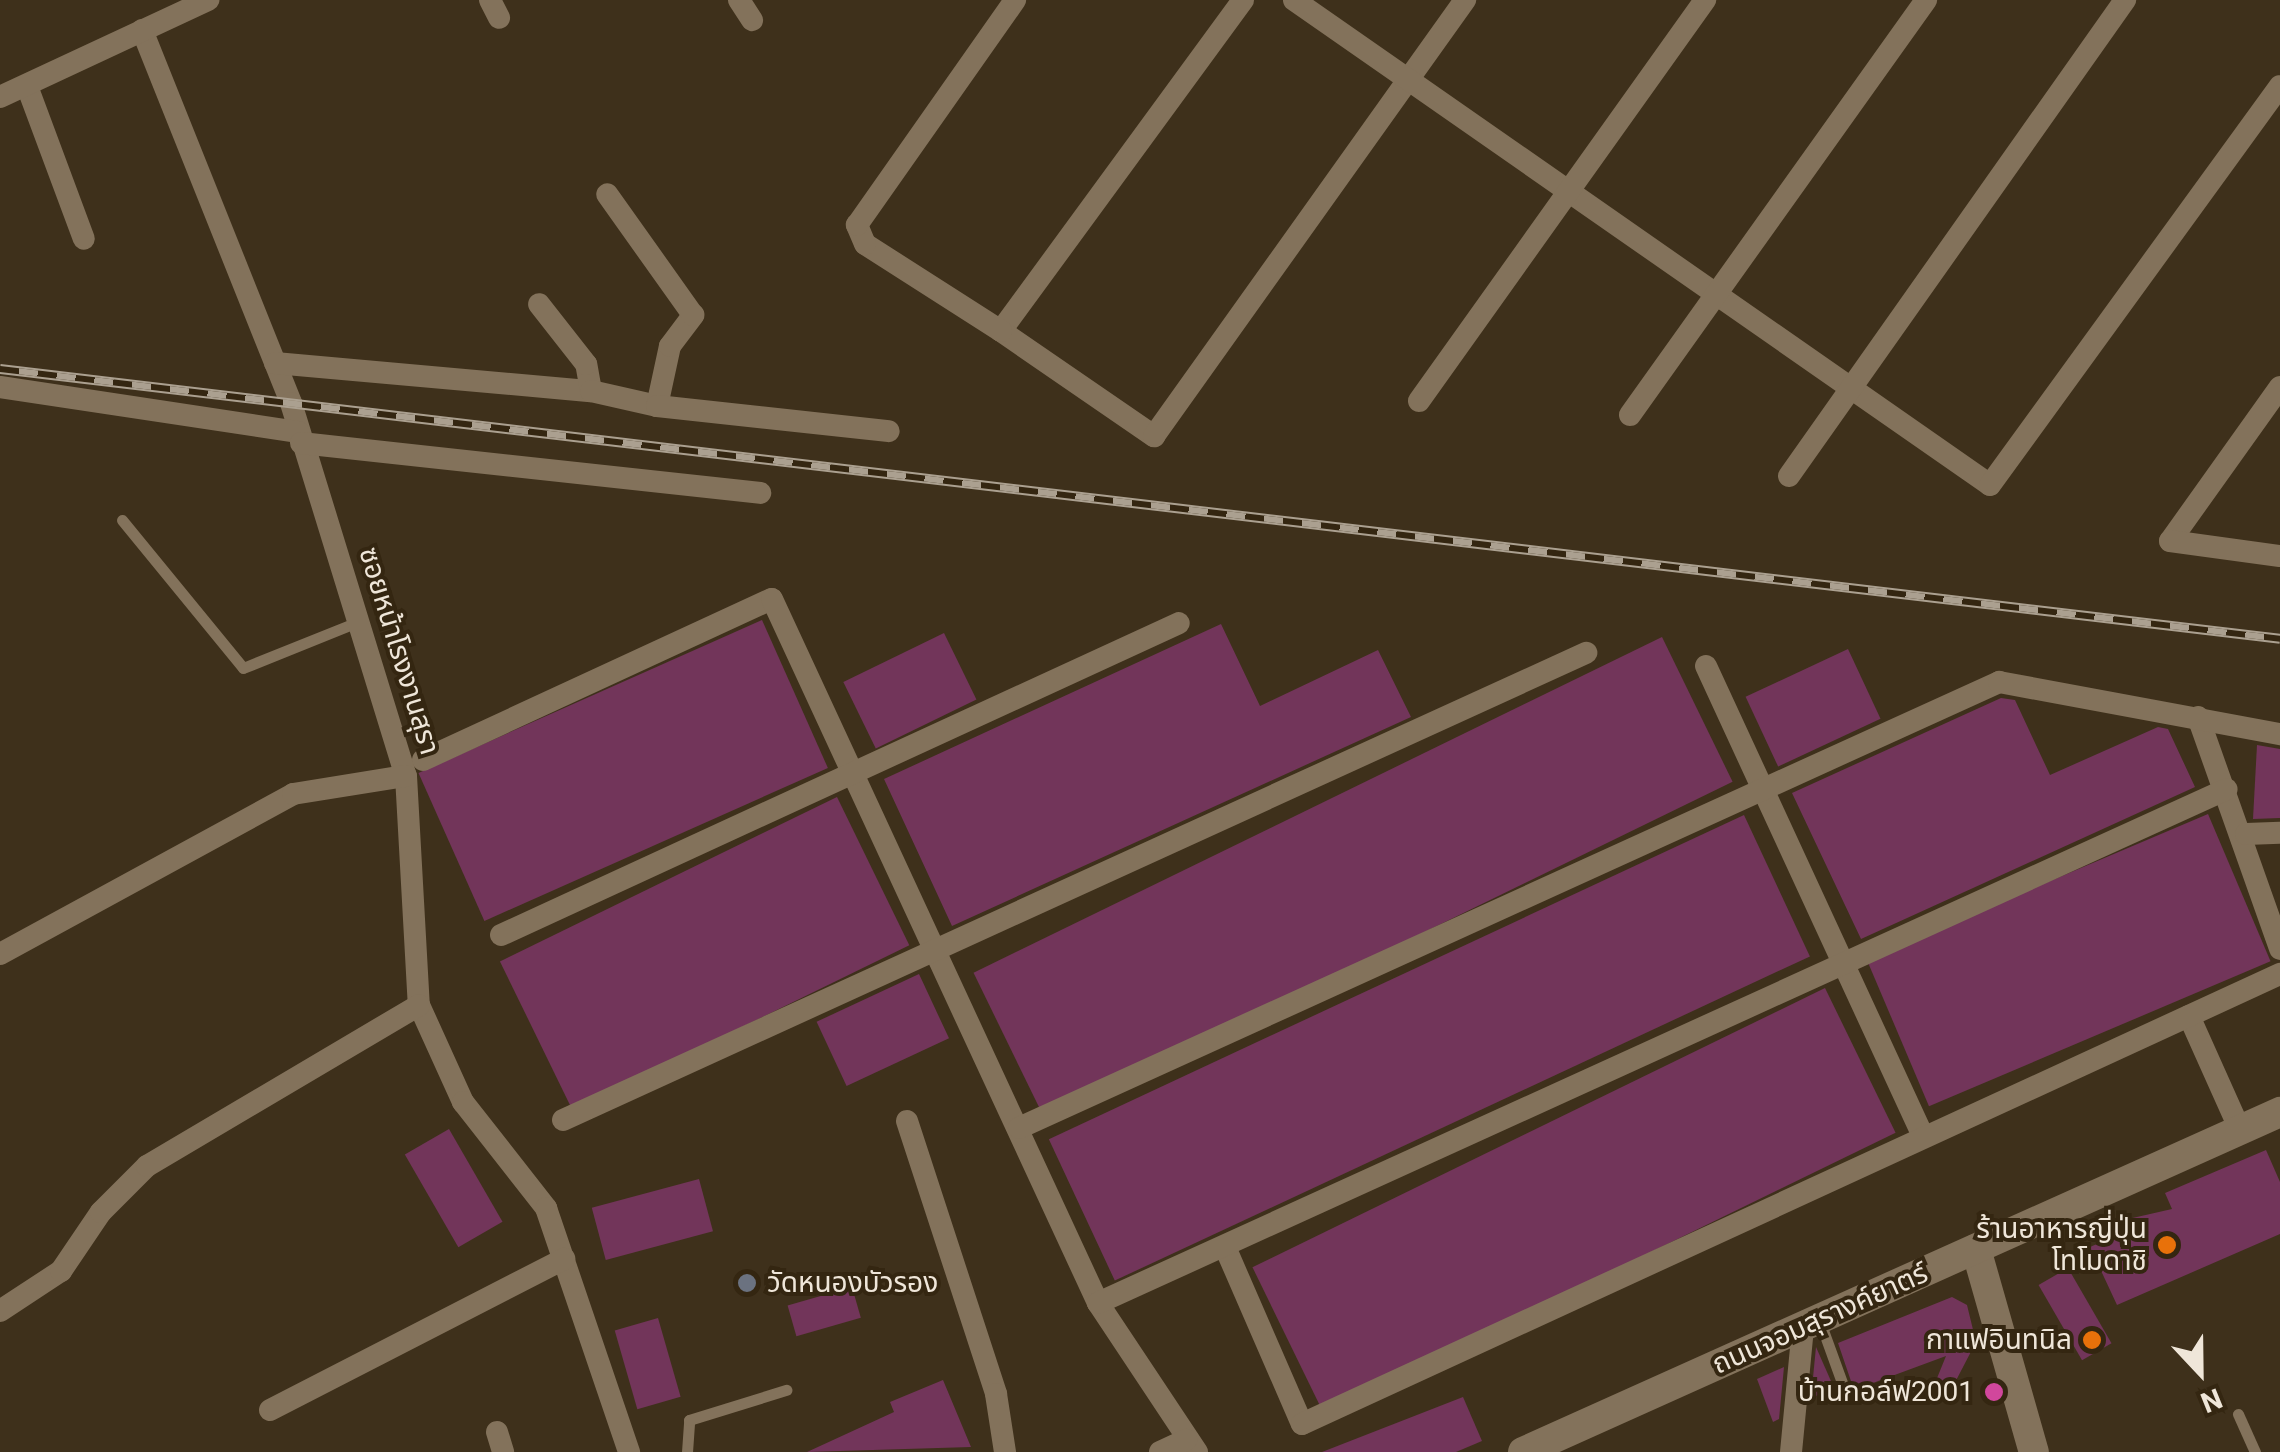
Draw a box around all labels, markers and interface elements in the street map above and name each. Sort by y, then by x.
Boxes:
street label: ซอยหน้าโรงงานสุรา [352,543,446,759]
place label: ร้านอาหารญี่ปุ่น โทโมดาชิ [1976,1212,2147,1278]
marker: ร้านอาหารญี่ปุ่น โทโมดาชิ [2156,1234,2178,1256]
street label: ถนนจอมสุรางค์ยาตร์ [1707,1256,1933,1382]
place label: วัดหนองบัวรอง [767,1266,938,1300]
marker: วัดหนองบัวรอง [736,1272,758,1294]
north arrow [2150,1322,2250,1422]
place label: กาแฟอินทนิล [1926,1323,2072,1357]
marker: กาแฟอินทนิล [2081,1329,2103,1351]
place label: บ้านกอล์ฟ2001 [1798,1375,1974,1409]
marker: บ้านกอล์ฟ2001 [1983,1381,2005,1403]
text: N [2196,1381,2227,1419]

